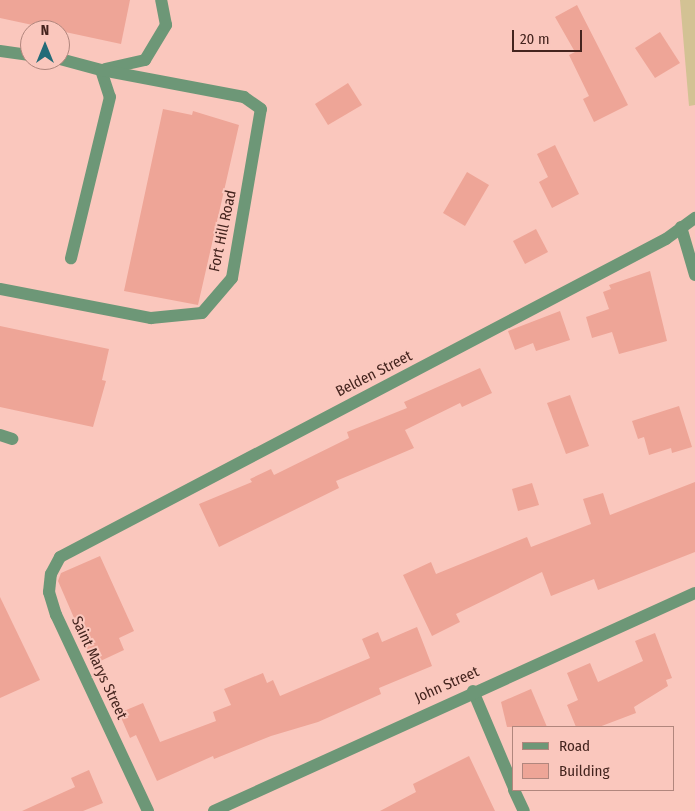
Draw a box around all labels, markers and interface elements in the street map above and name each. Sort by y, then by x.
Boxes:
north arrow [20,20,70,70]
scale bar [515,20,585,52]
text: N [41,22,49,39]
text: 20 m [520,30,550,48]
street label: Fort Hill Road [206,189,240,273]
street label: Belden Street [333,347,415,401]
street label: Saint Marys Street [67,614,131,722]
street label: John Street [412,663,482,707]
legend [512,726,675,791]
text: Road [559,737,590,755]
text: Building [559,762,610,780]

